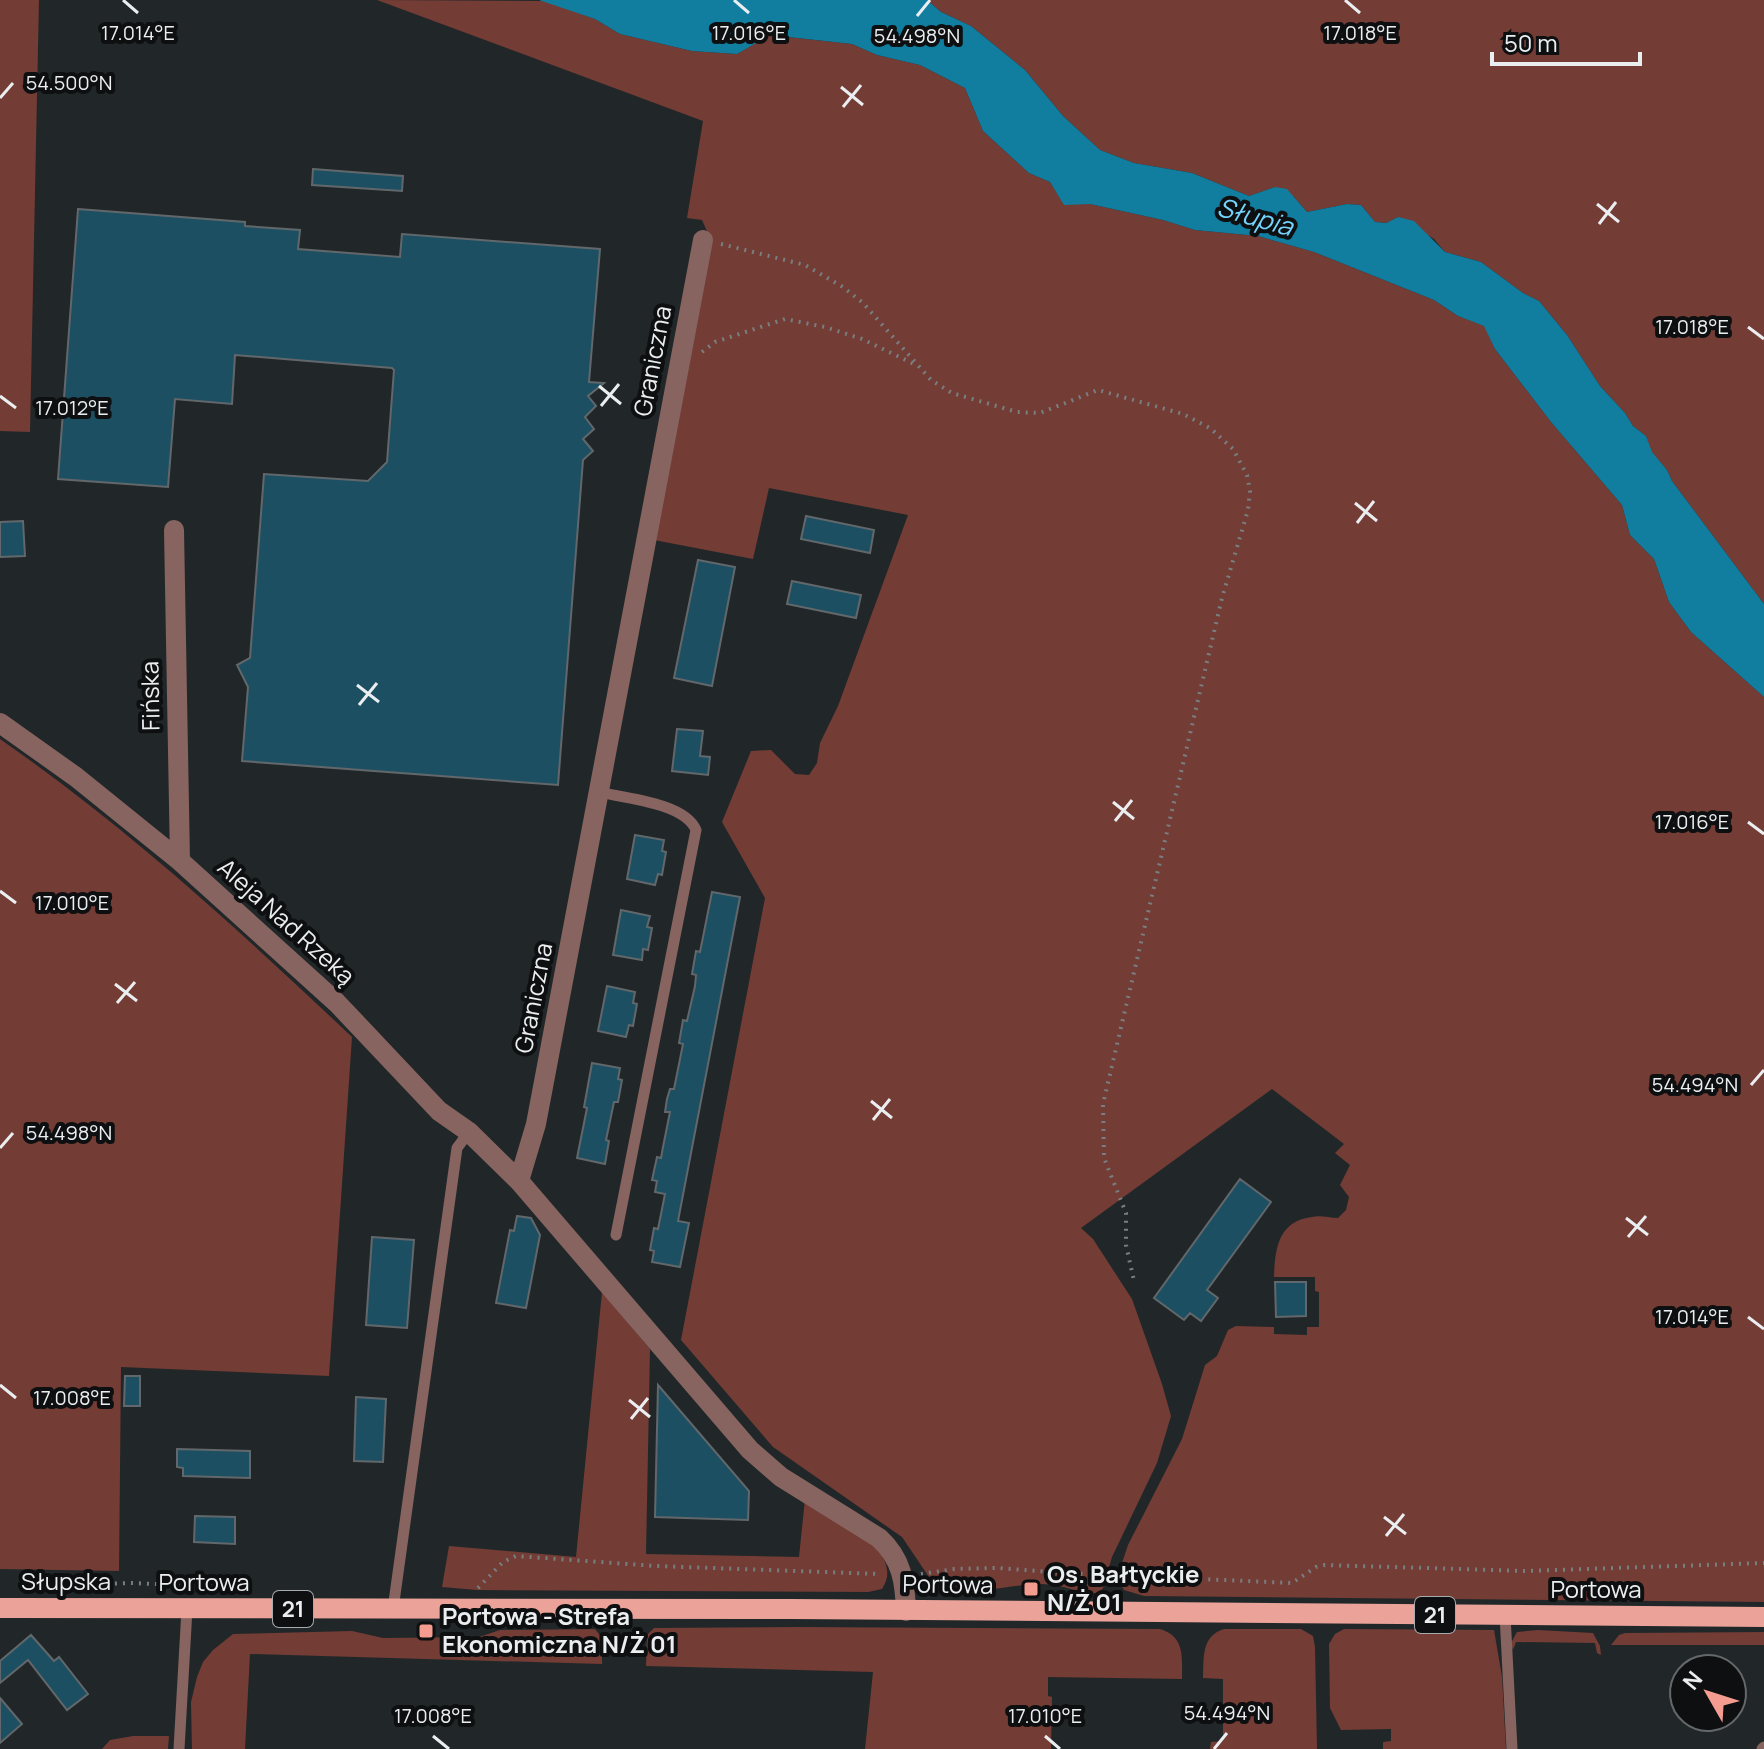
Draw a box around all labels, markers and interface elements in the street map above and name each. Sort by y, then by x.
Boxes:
scale bar [1492,16,1640,66]
text: 17.014°E [101,19,175,46]
text: 17.016°E [712,19,786,46]
text: 17.018°E [1323,19,1397,46]
text: 54.498°N [874,22,960,49]
text: 50 m [1504,26,1558,59]
text: 54.500°N [26,69,112,96]
water label: Słupia [1213,188,1299,244]
street label: Graniczna [625,303,678,419]
text: 17.018°E [1655,313,1729,340]
text: 17.012°E [35,394,109,421]
street label: Fińska [132,661,167,731]
text: 17.016°E [1655,808,1729,835]
street label: Aleja Nad Rzeką [211,850,363,991]
text: 17.010°E [35,889,109,916]
street label: Graniczna [506,940,559,1056]
text: 54.494°N [1652,1071,1738,1098]
text: 54.498°N [26,1119,112,1146]
text: 17.014°E [1655,1303,1729,1330]
text: 17.008°E [33,1384,111,1411]
place label: Os. Bałtyckie N/Ż 01 [1047,1557,1200,1618]
street label: Słupska [21,1564,111,1597]
street label: Portowa [158,1565,250,1598]
street label: Portowa [902,1566,994,1601]
street label: Portowa [1550,1572,1642,1605]
marker: Os. Bałtyckie N/Ż 01 [1022,1580,1040,1598]
road number: 21 [273,1591,313,1627]
road number: 21 [1415,1597,1455,1633]
place label: Portowa - Strefa Ekonomiczna N/Ż 01 [442,1599,676,1660]
marker: Portowa - Strefa Ekonomiczna N/Ż 01 [417,1622,435,1640]
north arrow [1668,1653,1748,1733]
text: N [1676,1665,1709,1696]
text: 54.494°N [1184,1699,1270,1726]
text: 17.008°E [394,1702,472,1729]
text: 17.010°E [1008,1702,1082,1729]

